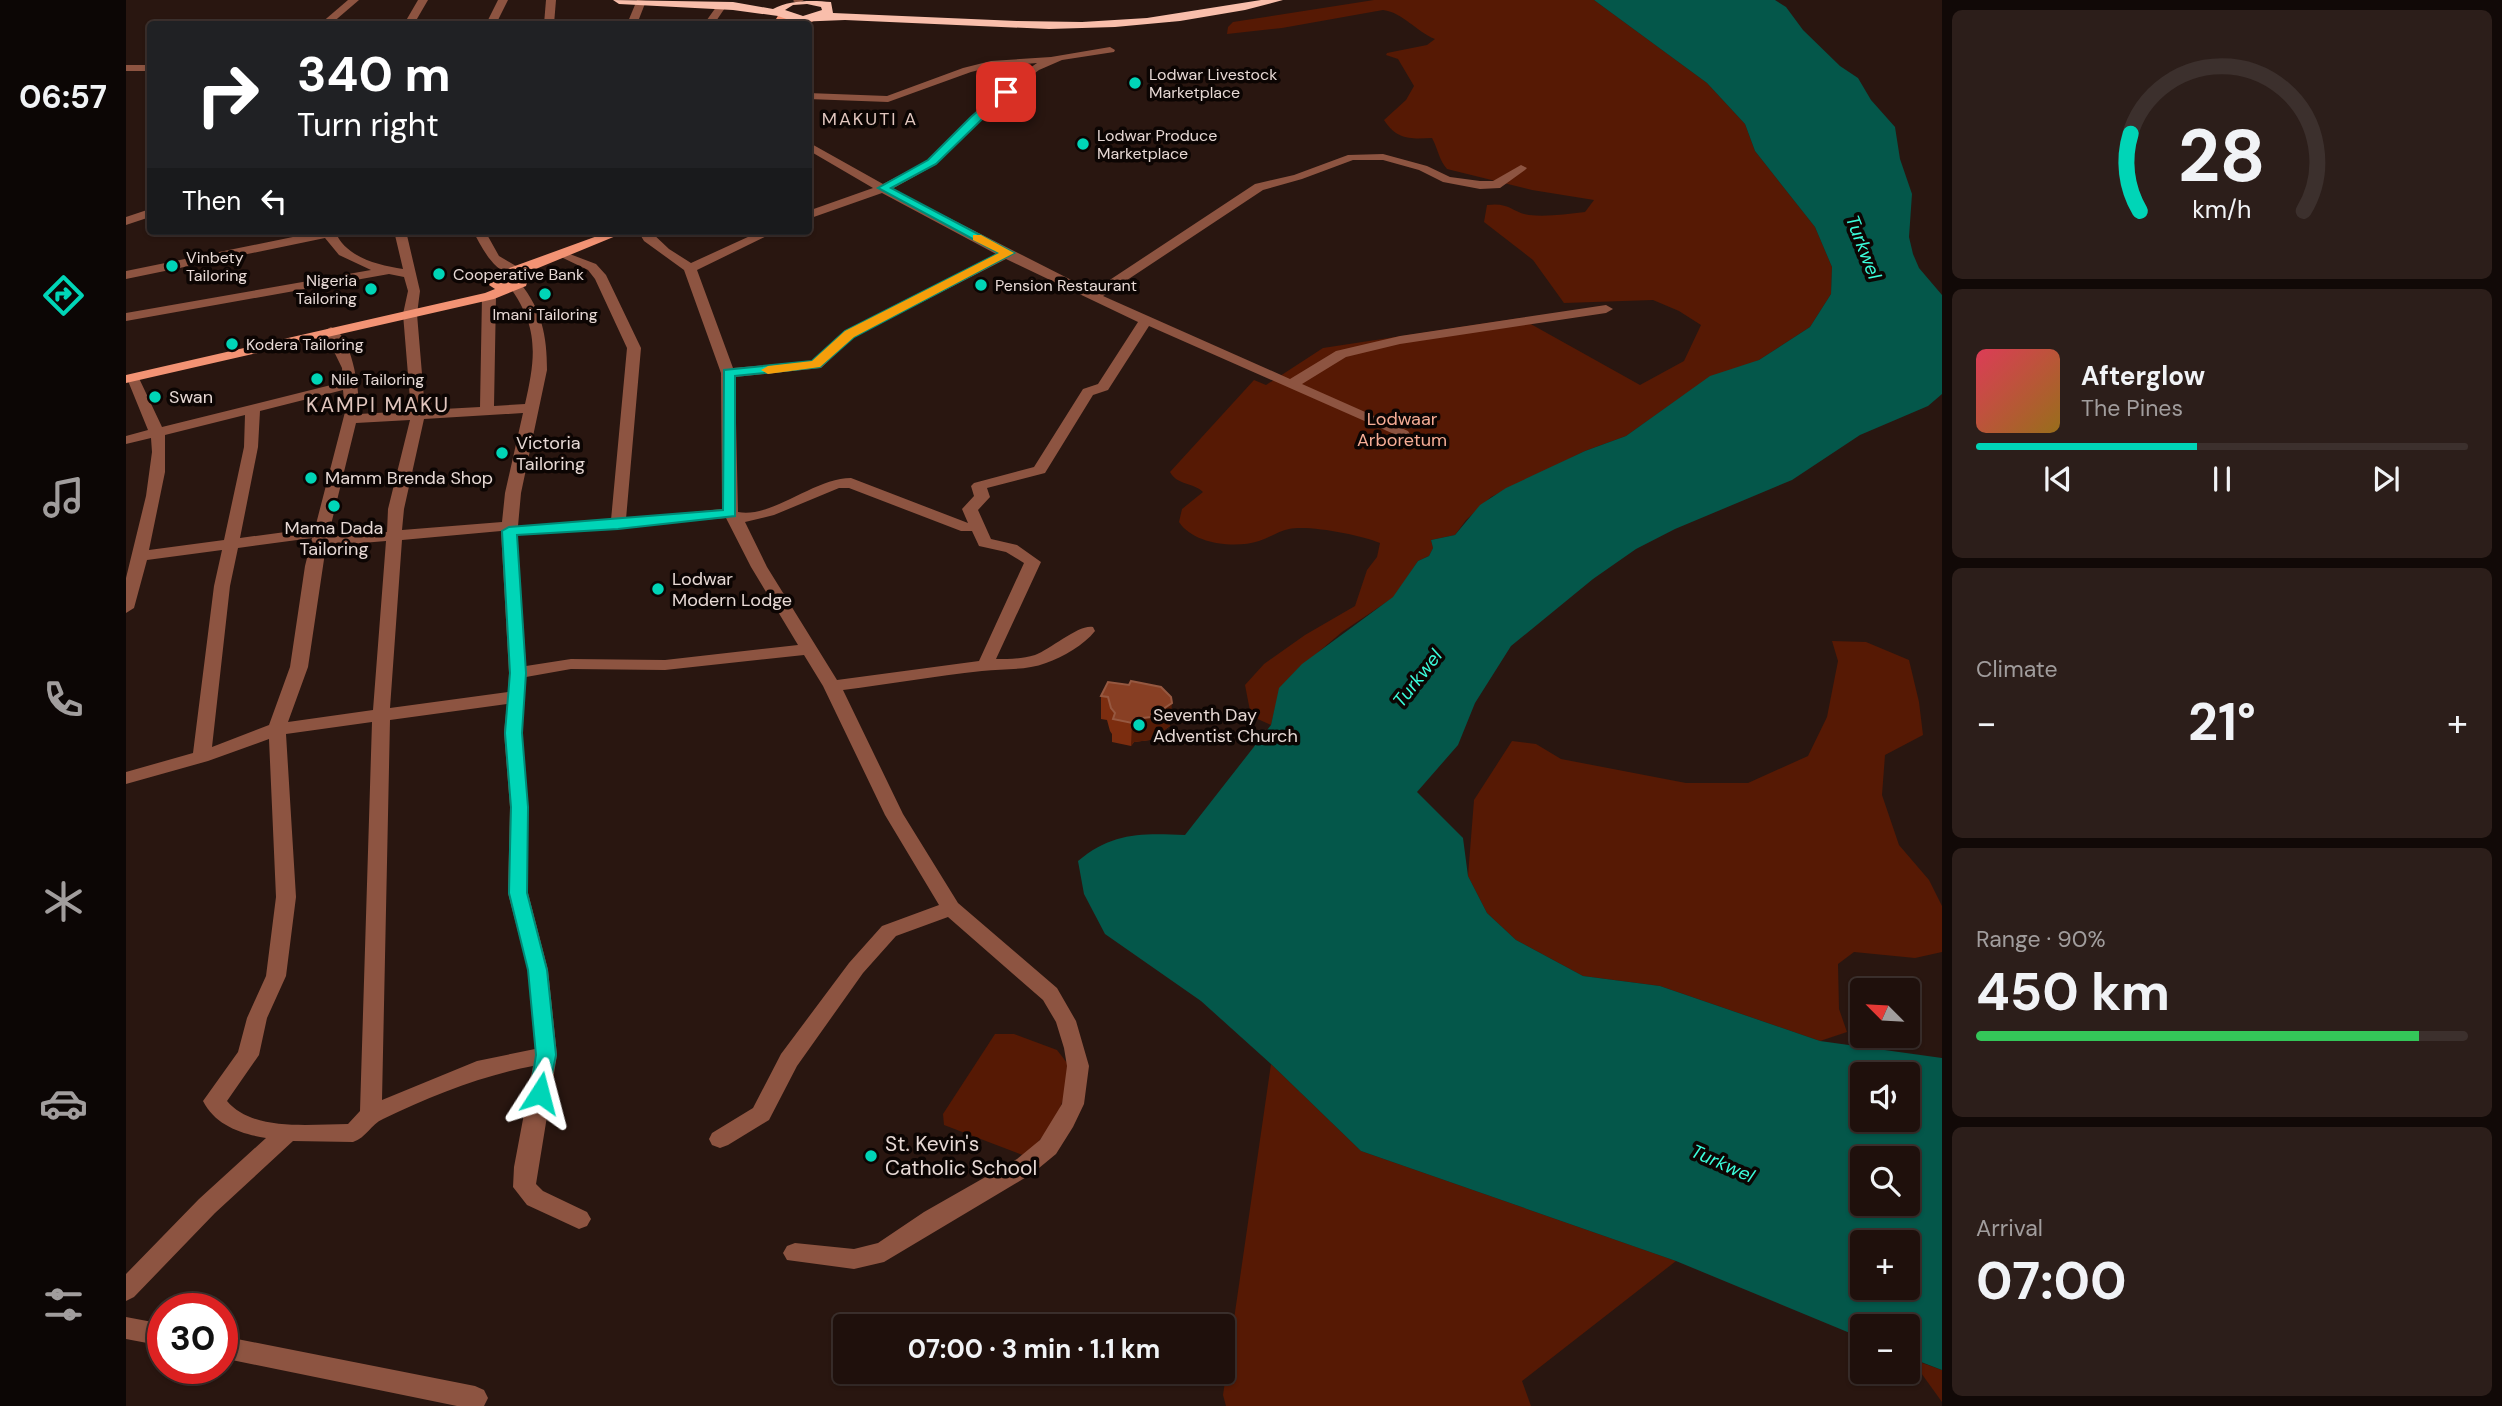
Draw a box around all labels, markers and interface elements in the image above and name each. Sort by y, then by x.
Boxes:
text: 340 m [297,42,451,106]
icon: right [182,49,273,140]
pin [976,62,1036,122]
place label: Lodwar Livestock Marketplace [1149,64,1277,103]
icon: arrive [987,73,1025,111]
marker: Lodwar Livestock Marketplace [1127,75,1143,91]
text: 06:57 [19,76,107,118]
text: Turn right [297,104,439,146]
district label: MAKUTI A [822,107,918,131]
text: 28 [2178,109,2266,204]
place label: Lodwar Produce Marketplace [1097,125,1217,164]
marker: Lodwar Produce Marketplace [1075,136,1091,152]
icon: left [255,182,293,220]
text: Then [182,184,241,218]
text: km/h [2192,192,2252,225]
water label: Turkwel [1840,211,1887,284]
place label: Vinbety Tailoring [186,247,247,286]
marker: Vinbety Tailoring [164,258,180,274]
place label: Cooperative Bank [453,264,584,285]
marker: Cooperative Bank [431,266,447,282]
place label: Nigeria Tailoring [296,270,357,309]
icon: directions [39,271,88,320]
place label: Pension Restaurant [995,275,1137,296]
marker: Pension Restaurant [973,277,989,293]
marker: Nigeria Tailoring [363,281,379,297]
marker: Imani Tailoring [537,286,553,302]
place label: Imani Tailoring [492,304,598,325]
place label: Kodera Tailoring [246,334,364,355]
marker: Kodera Tailoring [224,336,240,352]
text: Afterglow [2081,359,2205,393]
place label: Nile Tailoring [331,369,424,390]
marker: Nile Tailoring [309,371,325,387]
place label: Swan [169,385,213,409]
marker: Swan [147,389,163,405]
district label: KAMPI MAKU [306,391,450,419]
text: The Pines [2081,393,2183,423]
park label: Lodwaar Arboretum [1357,407,1447,452]
place label: Victoria Tailoring [516,431,585,476]
marker: Victoria Tailoring [494,445,510,461]
icon: previous [2039,460,2077,498]
icon: pause [2203,460,2241,498]
icon: next [2367,460,2405,498]
place label: Mamm Brenda Shop [325,466,493,490]
marker: Mamm Brenda Shop [303,470,319,486]
icon: music [39,473,88,522]
marker: Mama Dada Tailoring [326,498,342,514]
place label: Mama Dada Tailoring [285,516,383,561]
place label: Lodwar Modern Lodge [672,567,792,612]
marker: Lodwar Modern Lodge [650,581,666,597]
water label: Turkwel [1387,644,1448,712]
text: Climate [1976,654,2058,684]
icon: phone [39,675,88,724]
text: 21° [2188,688,2256,756]
text: − [1976,698,1997,748]
text: + [2447,698,2468,748]
place label: Seventh Day Adventist Church [1153,703,1298,748]
marker: Seventh Day Adventist Church [1131,717,1147,733]
icon: climate [39,877,88,926]
text: Range · 90% [1976,924,2106,954]
text: 450 km [1976,958,2170,1026]
north arrow [1850,978,1920,1048]
map controls [1850,978,1920,1384]
position arrow [503,1056,577,1130]
button: sound [1850,1062,1920,1132]
icon: car [39,1079,88,1128]
place label: St. Kevin's Catholic School [885,1130,1037,1182]
water label: Turkwel [1687,1138,1759,1189]
button: search [1850,1146,1920,1216]
marker: St. Kevin's Catholic School [863,1148,879,1164]
text: Arrival [1976,1213,2043,1243]
button: + [1850,1230,1920,1300]
text: 07:00 [1976,1247,2127,1315]
icon: filters [39,1280,88,1329]
speed limit sign: 30 [147,1293,238,1384]
button: − [1850,1314,1920,1384]
text: 07:00 · 3 min · 1.1 km [908,1332,1160,1366]

